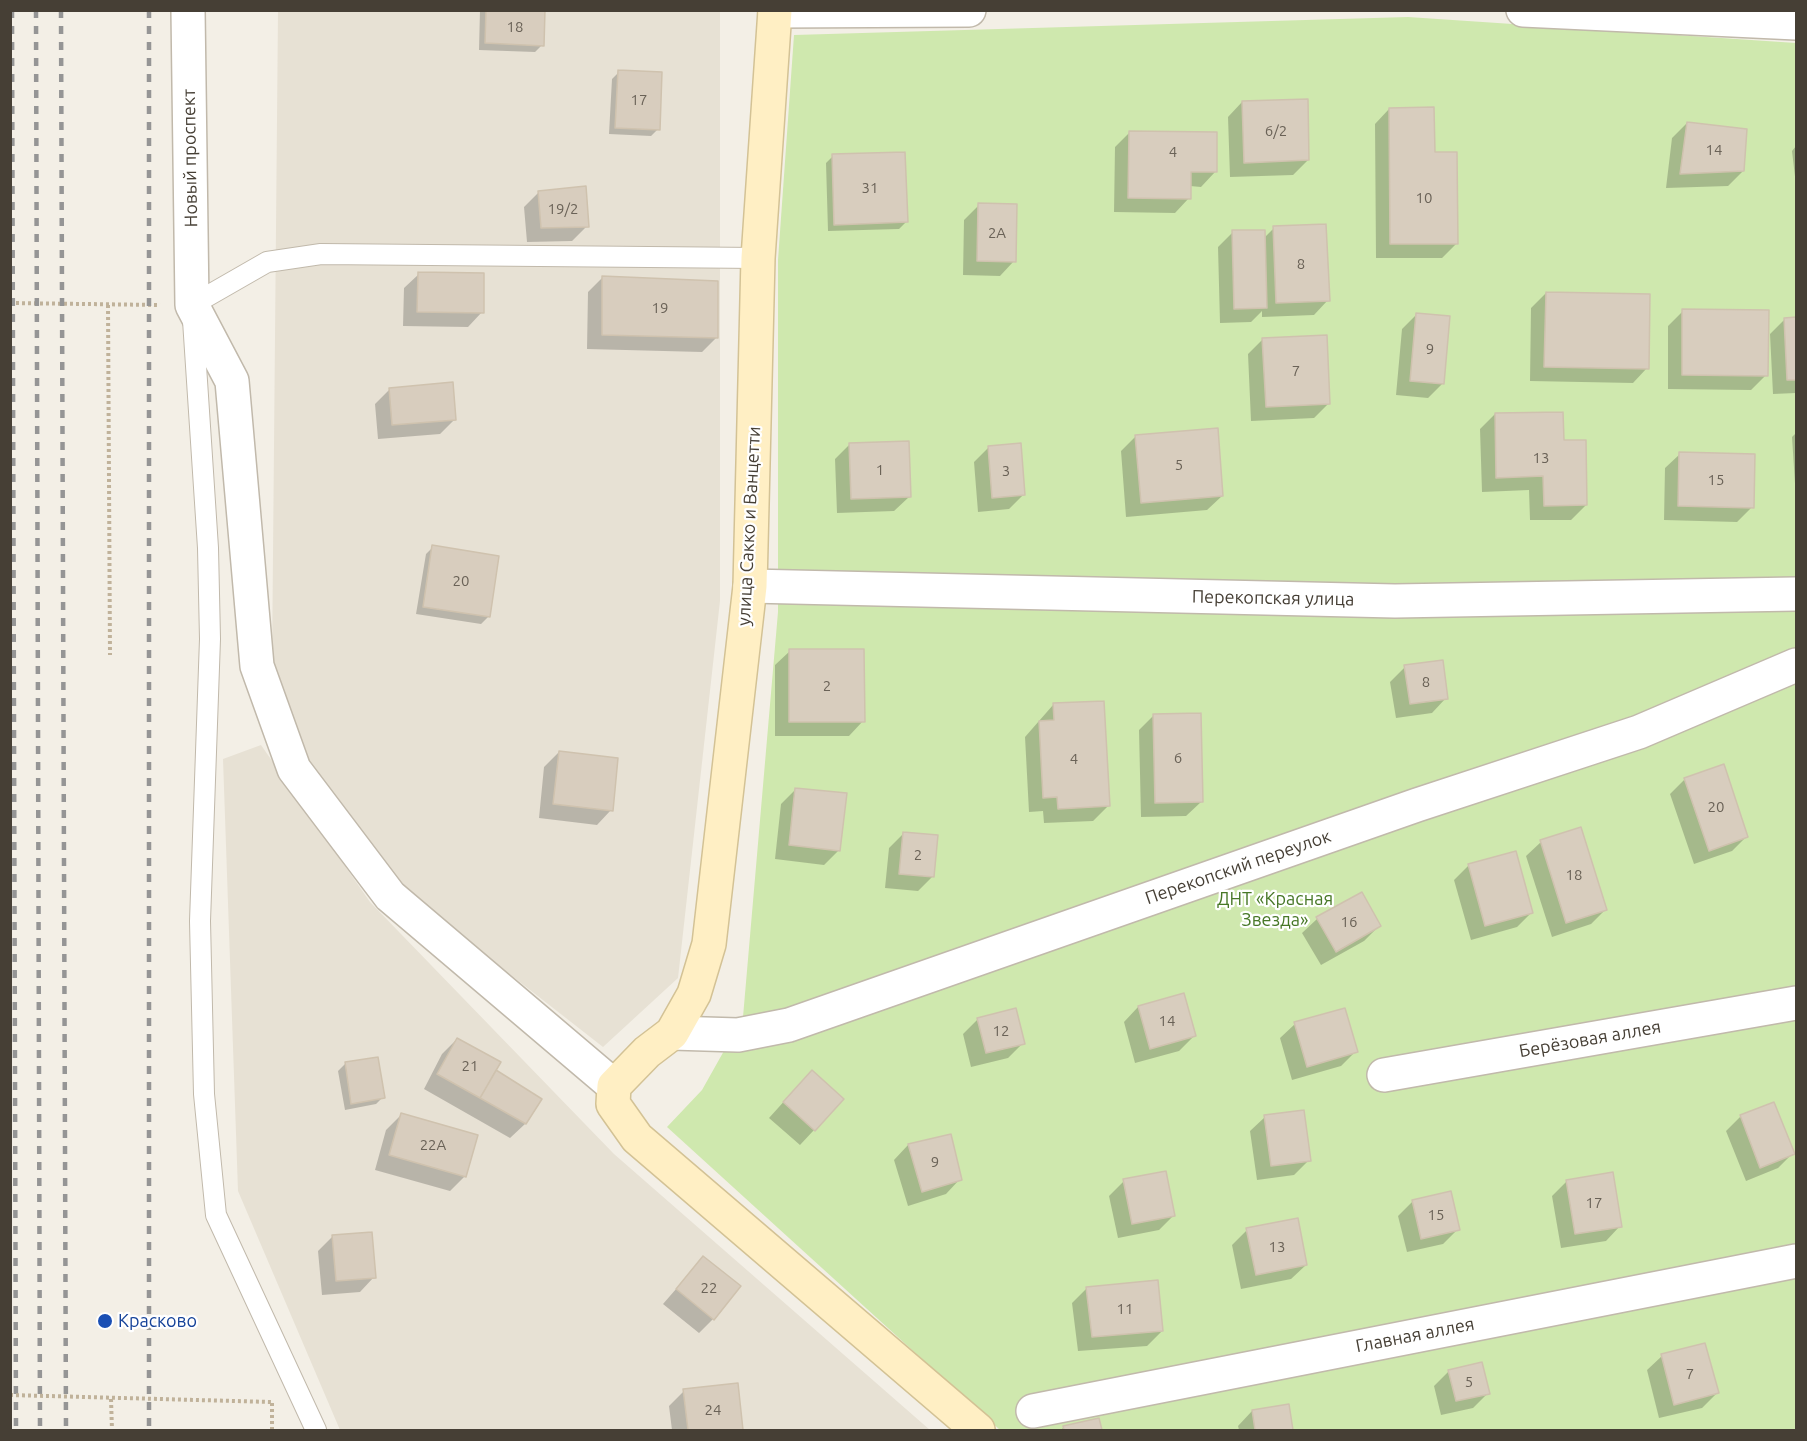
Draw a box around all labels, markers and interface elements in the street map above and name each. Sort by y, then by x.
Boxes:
house number: 18 [507,18,523,36]
street label: Новый проспект [178,89,202,227]
house number: 17 [631,91,647,109]
house number: 6/2 [1265,122,1287,140]
house number: 14 [1706,141,1722,159]
house number: 4 [1169,143,1177,161]
house number: 31 [862,179,878,197]
house number: 10 [1416,189,1432,207]
house number: 19/2 [548,200,578,218]
house number: 2А [988,224,1006,242]
house number: 8 [1297,255,1305,273]
house number: 19 [652,299,668,317]
house number: 9 [1426,340,1434,358]
house number: 7 [1292,362,1300,380]
street label: улица Сакко и Ванцетти [733,426,765,626]
house number: 13 [1533,449,1549,467]
house number: 5 [1175,456,1183,474]
house number: 1 [876,461,884,479]
house number: 3 [1002,462,1010,480]
house number: 15 [1708,471,1724,489]
house number: 20 [453,572,469,590]
street label: Перекопская улица [1192,586,1354,610]
house number: 8 [1422,673,1430,691]
house number: 2 [823,677,831,695]
house number: 6 [1174,749,1182,767]
house number: 4 [1070,750,1078,768]
house number: 20 [1708,798,1724,816]
street label: Перекопский переулок [1142,825,1334,909]
house number: 2 [914,846,922,864]
house number: 18 [1566,866,1582,884]
park label: ДНТ «Красная Звезда» [1217,888,1333,930]
house number: 16 [1341,913,1357,931]
house number: 14 [1159,1012,1175,1030]
street label: Берёзовая аллея [1517,1016,1663,1062]
house number: 12 [993,1022,1009,1040]
house number: 21 [462,1057,478,1075]
house number: 22А [420,1136,446,1154]
house number: 9 [931,1153,939,1171]
house number: 17 [1586,1194,1602,1212]
house number: 15 [1428,1206,1444,1224]
house number: 13 [1269,1238,1285,1256]
house number: 22 [701,1279,717,1297]
house number: 11 [1117,1300,1133,1318]
place label: Красково [118,1310,197,1332]
marker: Красково [96,1312,114,1330]
street label: Главная аллея [1354,1313,1476,1357]
house number: 7 [1686,1365,1694,1383]
house number: 5 [1465,1373,1473,1391]
house number: 24 [705,1401,721,1419]

